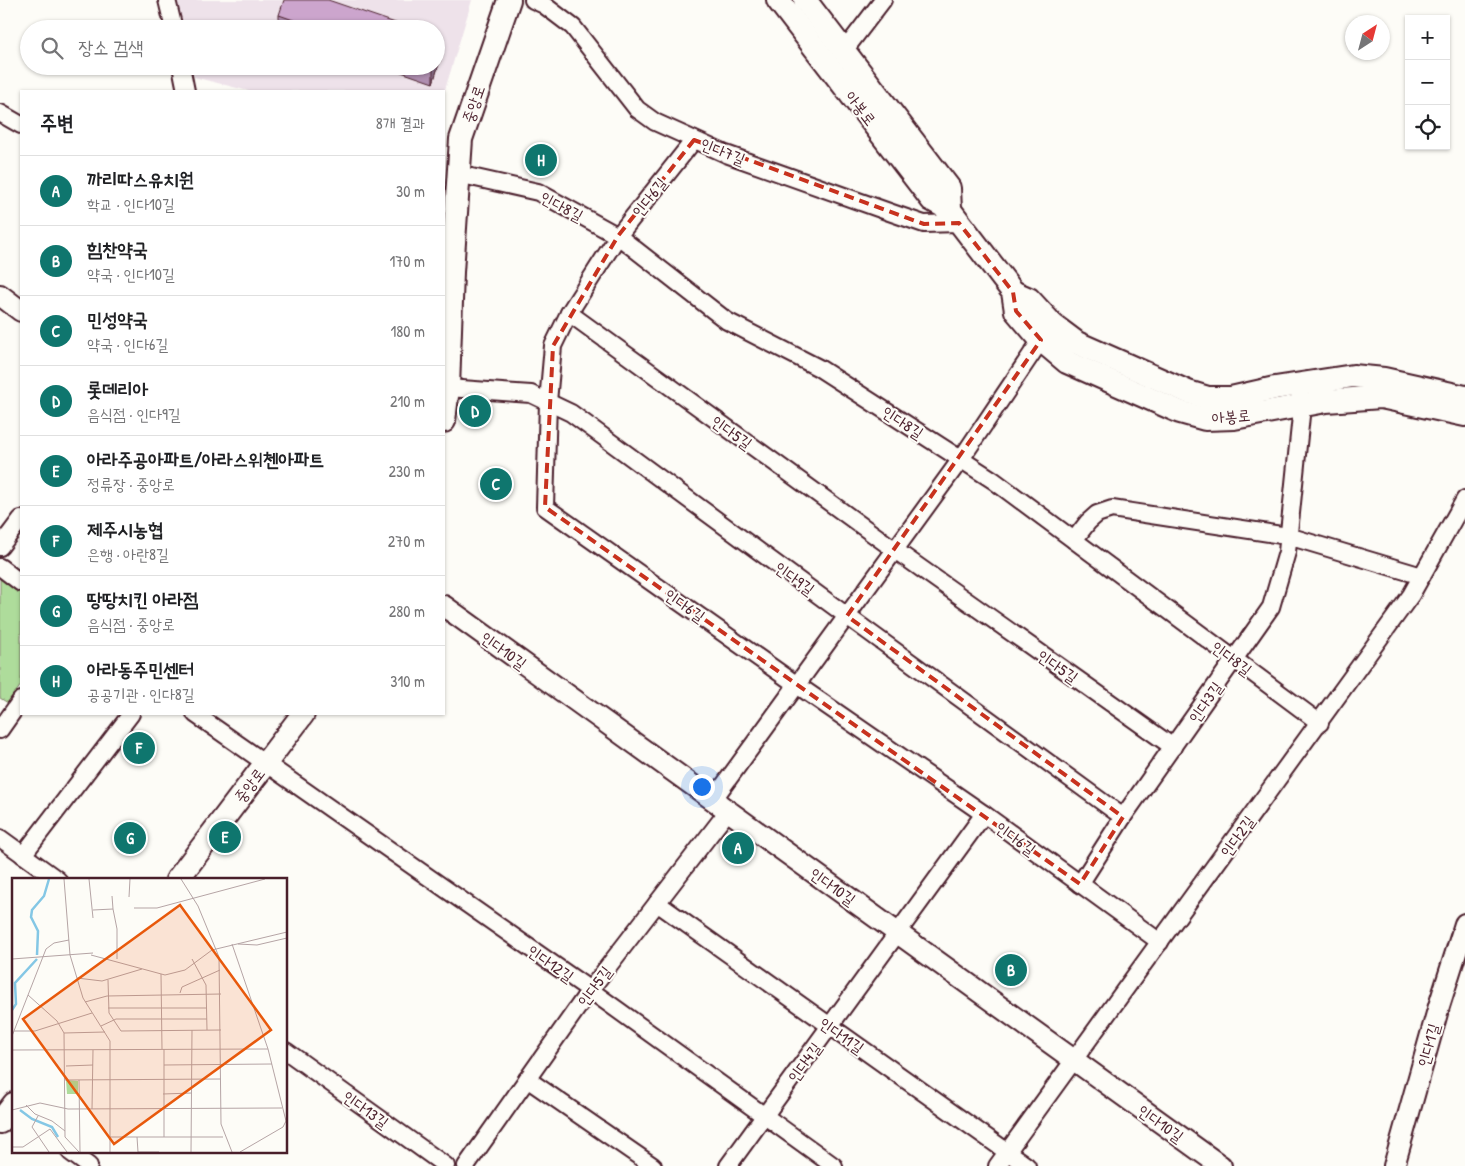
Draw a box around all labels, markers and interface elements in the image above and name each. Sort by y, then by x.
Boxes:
north arrow [1345,15,1390,60]
map controls [1405,15,1450,150]
button: + [1405,15,1450,60]
search box [20,20,445,75]
icon: search [38,34,66,62]
text: 장소 검색 [78,34,144,60]
button: − [1405,60,1450,105]
street label: 중앙로 [456,82,490,126]
street label: 아봉로 [840,86,882,130]
button: locate [1405,105,1450,150]
text: 주변 [40,108,74,137]
text: 8개 결과 [376,112,425,134]
street label: 인다7길 [697,132,749,170]
pin: H [525,141,557,179]
text: 까리따스유치원 [87,166,194,192]
street label: 인다6길 [626,172,672,221]
text: A [52,180,60,202]
text: 30 m [396,180,425,202]
street label: 인다8길 [537,186,587,226]
text: 학교 · 인다10길 [87,193,175,215]
text: 힘찬약국 [87,236,148,262]
text: B [52,250,60,272]
text: 170 m [390,250,425,272]
text: 약국 · 인다10길 [87,263,175,285]
text: 민성약국 [87,306,148,332]
text: C [52,320,60,342]
text: 180 m [391,320,425,342]
text: 약국 · 인다6길 [87,333,168,355]
text: 롯데리아 [87,376,148,402]
text: D [52,390,60,412]
text: 210 m [390,390,425,412]
pin: D [459,392,491,430]
street label: 인다8길 [878,400,928,444]
text: 음식점 · 인다9길 [87,403,181,425]
street label: 아봉로 [1211,403,1251,429]
street label: 인다5길 [707,410,757,454]
text: 아라주공아파트/아라스위첸아파트 [87,446,324,472]
text: E [52,460,60,482]
text: 230 m [389,460,425,482]
pin: C [480,465,512,503]
text: 정류장 · 중앙로 [87,473,175,495]
text: 제주시농협 [87,516,163,542]
text: F [53,530,59,552]
text: 270 m [388,530,425,552]
text: 은행 · 아란8길 [87,543,169,565]
street label: 인다9길 [771,556,820,600]
street label: 인다6길 [660,583,710,627]
text: 땅땅치킨 아라점 [87,586,198,612]
text: G [52,600,60,622]
text: 280 m [389,600,425,622]
text: 음식점 · 중앙로 [87,613,175,635]
street label: 인다10길 [477,626,531,674]
street label: 인다8길 [1207,636,1257,681]
street label: 인다5길 [1033,644,1083,688]
text: 아라동주민센터 [87,656,194,682]
text: H [52,670,60,692]
text: 310 m [390,670,425,692]
street label: 인다3길 [1183,677,1227,727]
text: 공공기관 · 인다8길 [87,683,195,705]
pin: F [123,729,155,767]
street label: 중앙로 [229,763,269,807]
your location [689,774,715,800]
street label: 인다2길 [1215,811,1260,861]
street label: 인다6길 [991,816,1041,860]
pin: E [209,818,241,856]
pin: G [114,819,146,857]
pin: A [722,829,754,867]
street label: 인다10길 [806,862,860,910]
inset map [12,878,288,1154]
street label: 인다12길 [523,939,579,987]
pin: B [995,951,1027,989]
street label: 인다5길 [572,961,617,1011]
street label: 인다11길 [815,1012,869,1058]
street label: 인다1길 [1411,1020,1445,1069]
street label: 인다4길 [782,1037,826,1087]
street label: 인다13길 [339,1085,393,1133]
street label: 인다10길 [1134,1099,1188,1147]

